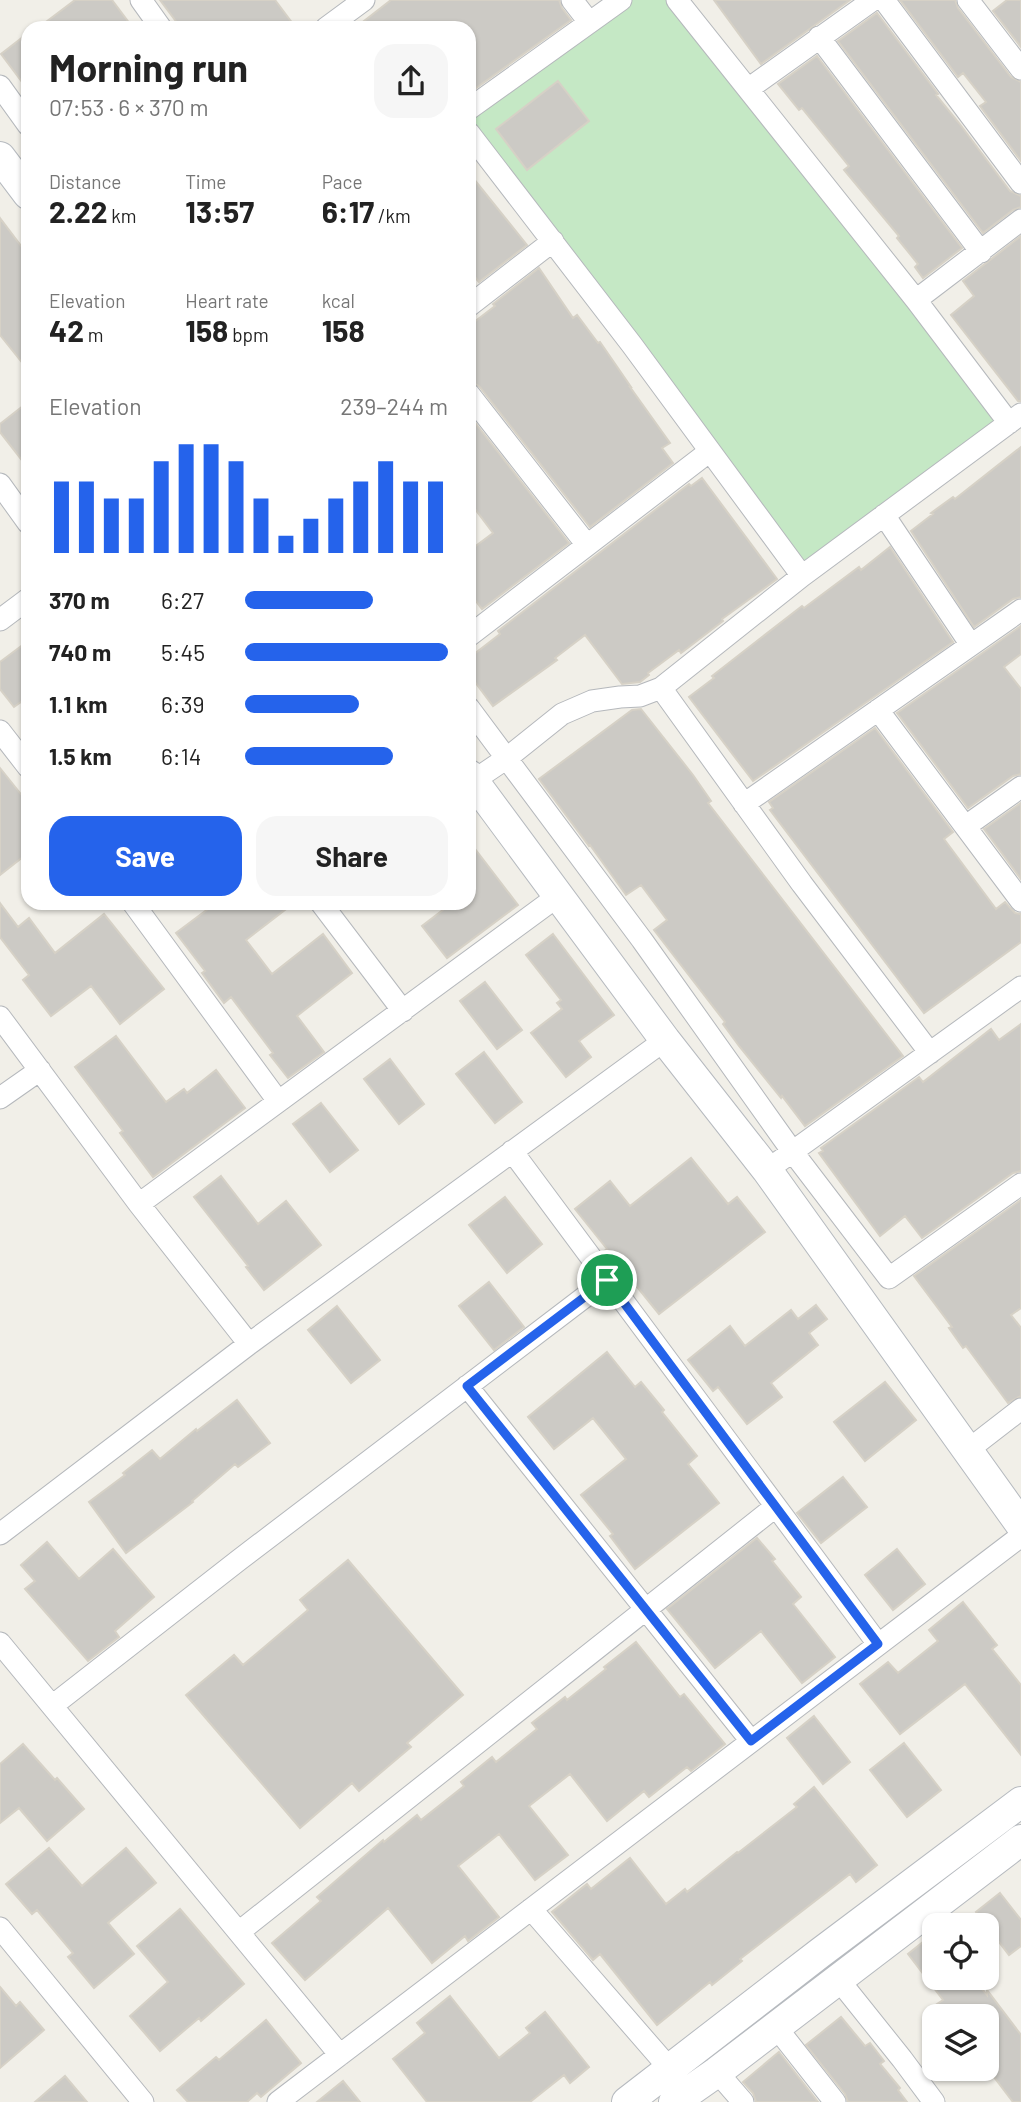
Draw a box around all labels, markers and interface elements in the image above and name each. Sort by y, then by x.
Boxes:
text: Morning run [49,44,248,90]
button: share [374,44,448,118]
text: 07:53 · 6 × 370 m [49,93,208,121]
text: Distance [49,170,121,193]
text: Time [185,170,226,193]
text: Pace [322,170,363,193]
text: 2.22 [49,193,108,229]
text: 13:57 [185,193,254,229]
text: 6:17 [322,193,374,229]
text: km [108,204,137,227]
text: /km [374,204,411,227]
text: Elevation [49,289,126,312]
text: Heart rate [185,289,269,312]
text: kcal [322,289,355,312]
text: 42 [49,312,84,348]
text: 158 [185,312,228,348]
text: 158 [322,312,365,348]
text: m [84,323,103,346]
text: bpm [228,323,269,346]
text: Elevation [49,392,142,420]
text: 239–244 m [340,392,448,420]
text: 370 m [49,586,110,614]
text: 6:27 [161,586,204,614]
text: 740 m [49,638,111,666]
text: 5:45 [161,638,205,666]
text: 1.1 km [49,690,108,718]
text: 6:39 [161,690,204,718]
text: 1.5 km [49,742,112,770]
text: 6:14 [161,742,201,770]
button: Save [49,816,242,896]
button: Share [256,816,448,896]
pin [577,1250,637,1310]
icon: arrive [588,1261,626,1299]
map controls [922,1913,999,2081]
button: locate [922,1913,999,1990]
button: layers [922,2004,999,2081]

